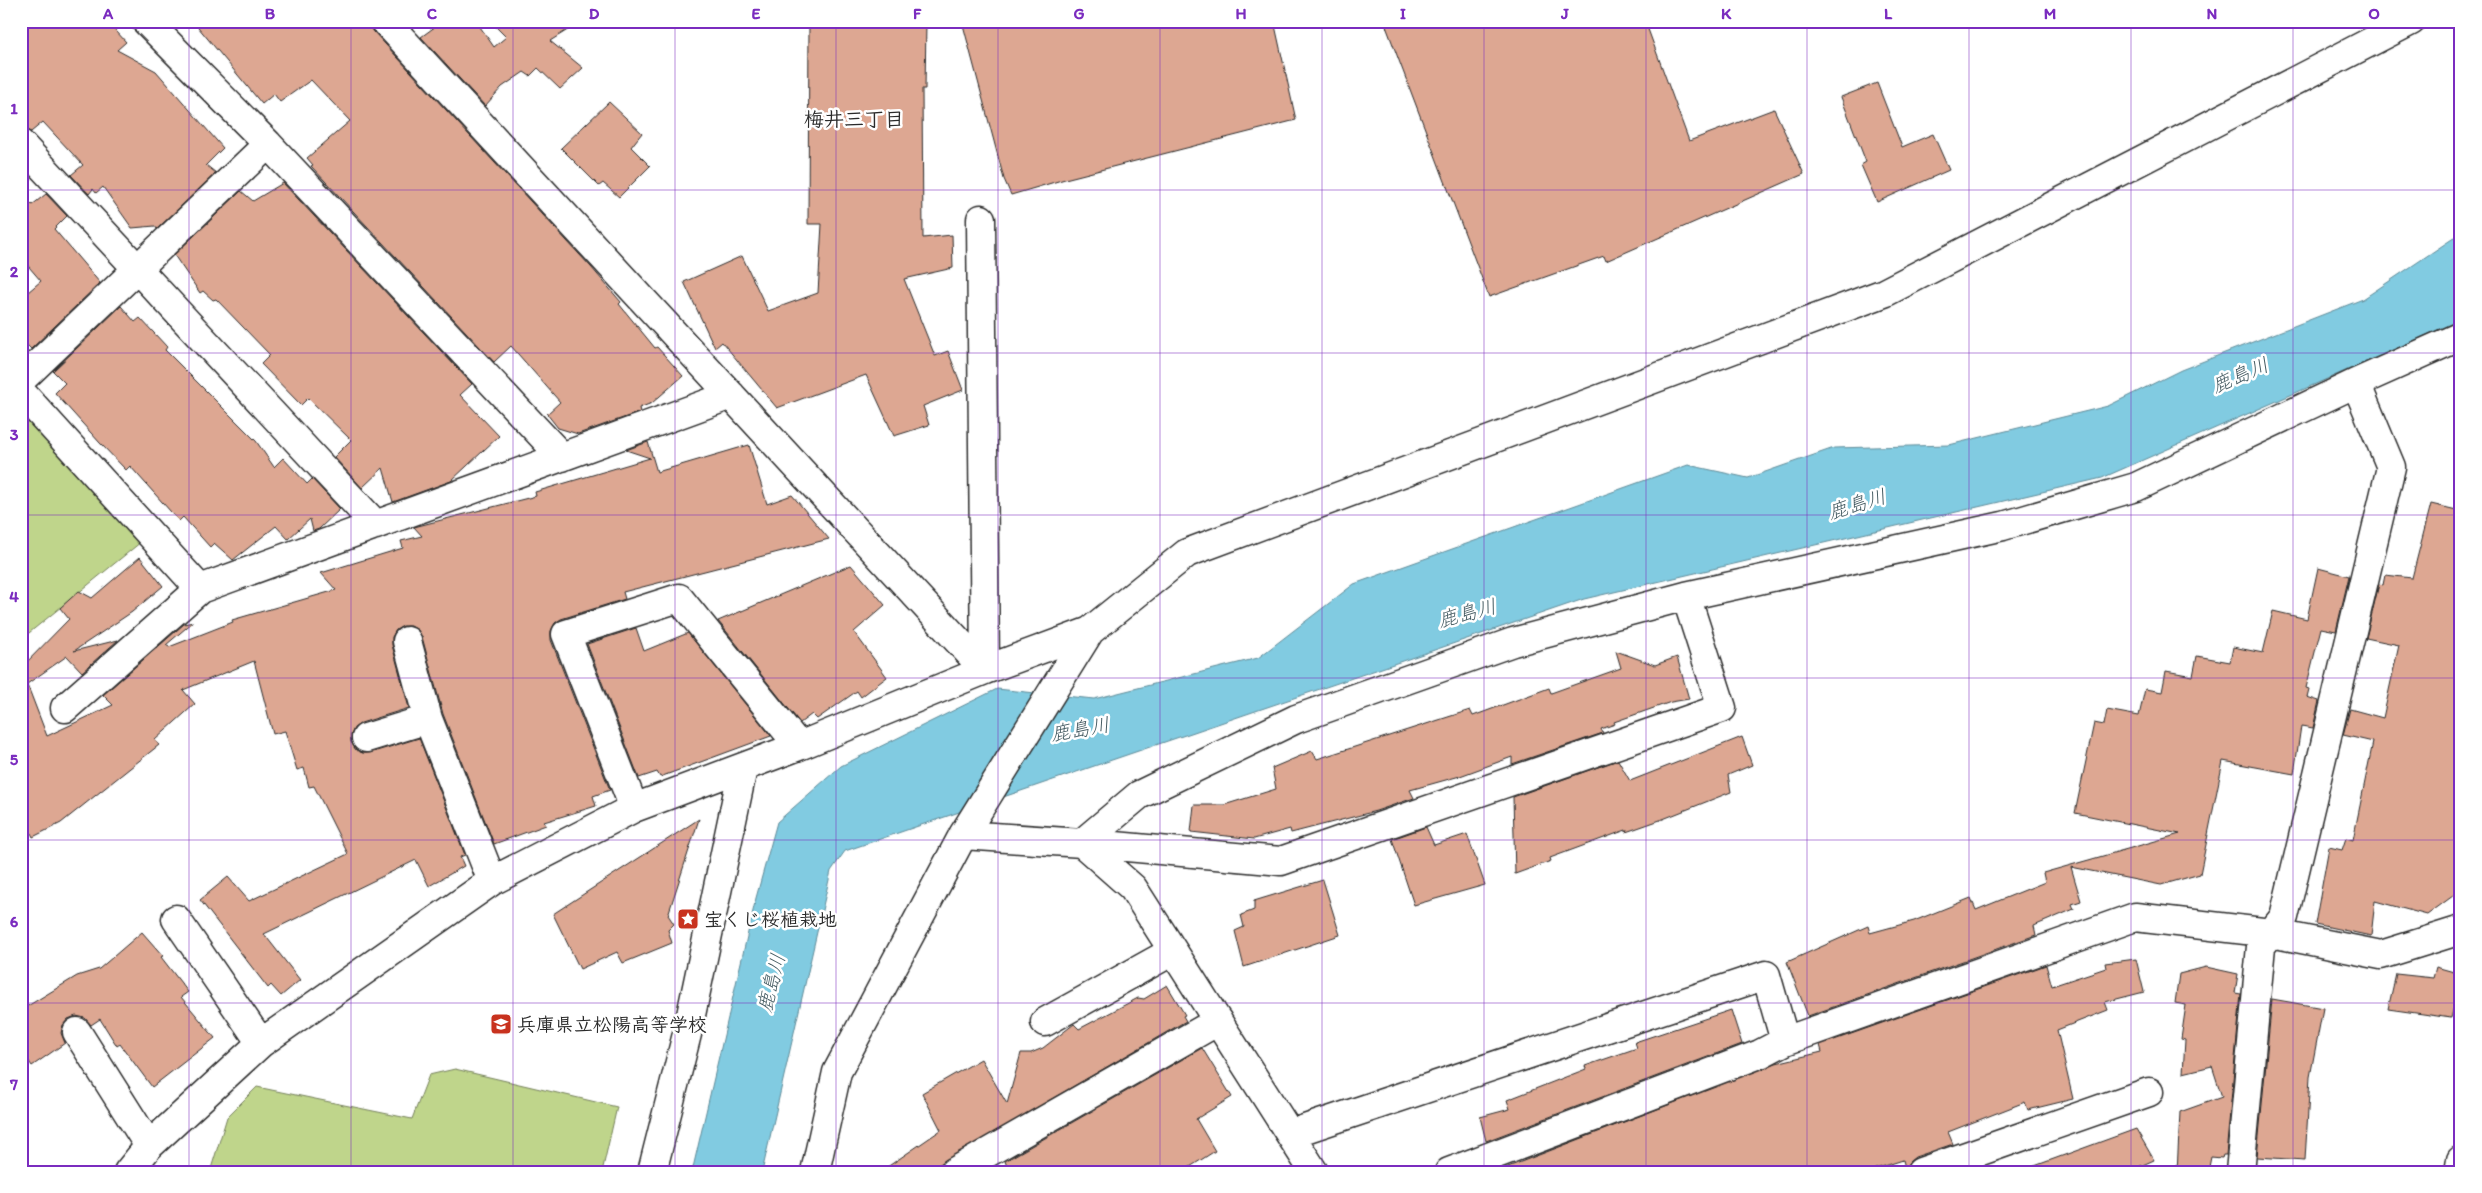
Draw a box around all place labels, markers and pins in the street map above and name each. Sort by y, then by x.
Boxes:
place icon: 宝くじ桜植栽地 [676,907,700,931]
place label: 宝くじ桜植栽地 [704,908,837,931]
school or university icon: 兵庫県立松陽高等学校 [489,1012,513,1036]
place label: 兵庫県立松陽高等学校 [517,1013,707,1036]

